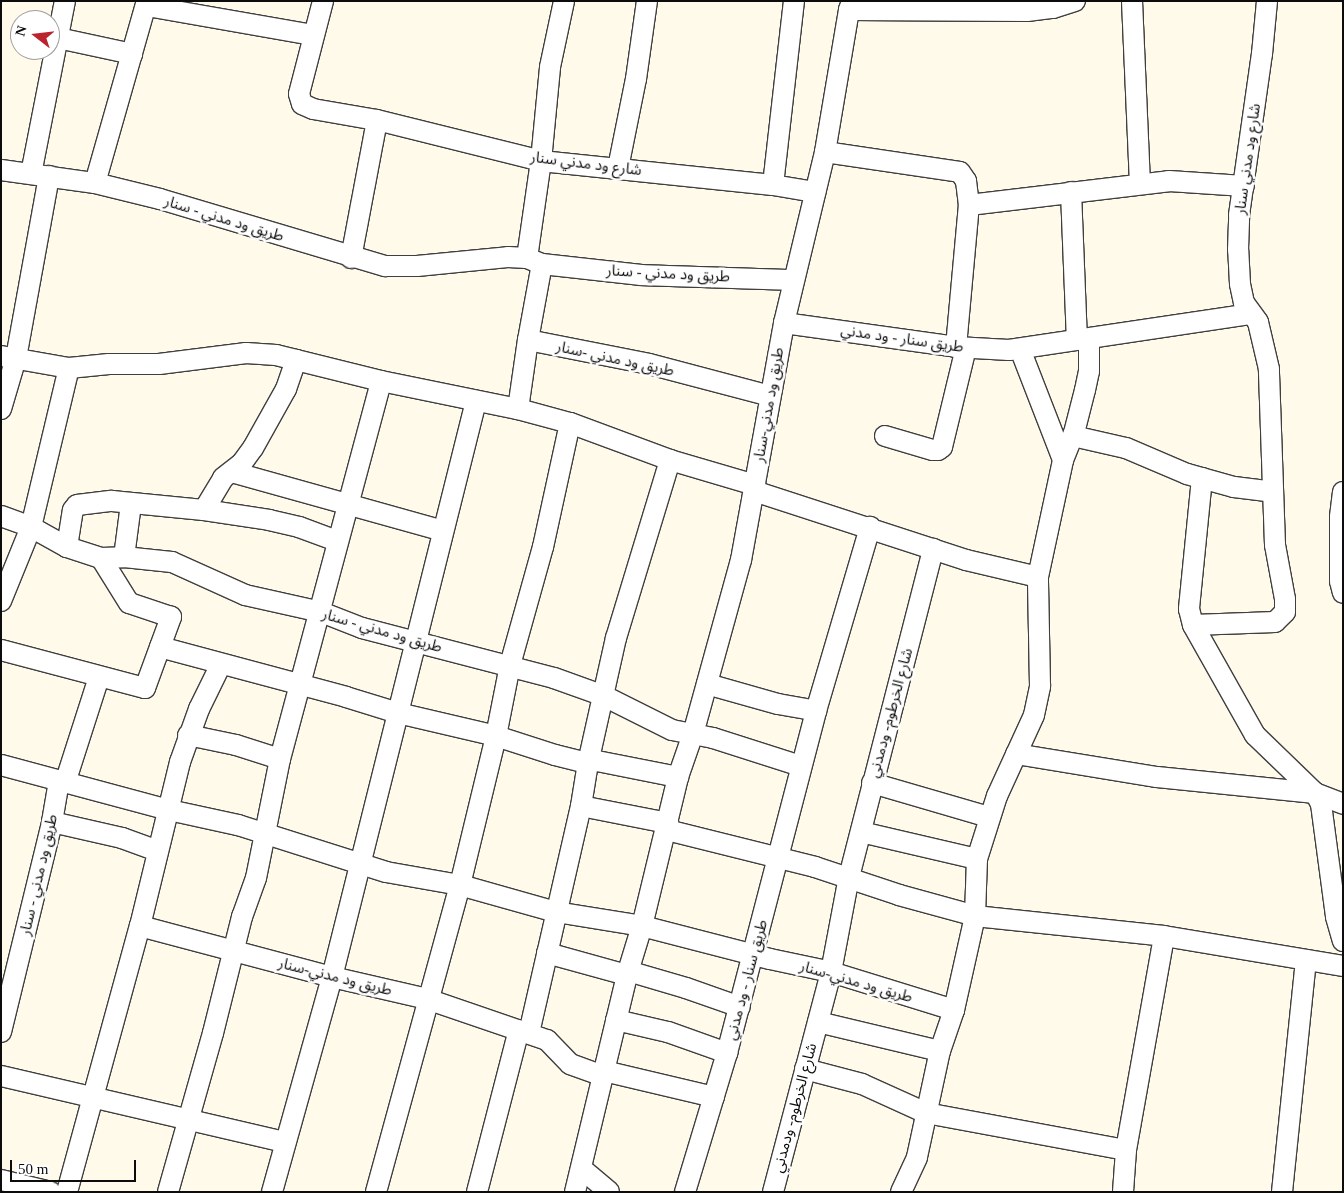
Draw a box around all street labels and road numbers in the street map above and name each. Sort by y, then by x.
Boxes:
street label: شارع ود مدني سنار [1231,102,1265,216]
street label: شارع ود مدني سنار [529,148,643,180]
street label: طريق ود مدني - سنار [162,192,286,246]
street label: طريق ود مدني - سنار [606,262,730,286]
street label: طريق سنار - ود مدني [839,321,965,357]
street label: طريق ود مدني -سنار [554,338,676,380]
street label: طريق ود مدني-سنار [750,346,788,464]
street label: طريق ود مدني - سنار [320,605,444,657]
street label: شارع الخرطوم- ودمدني [865,646,917,780]
street label: طريق ود مدني - سنار [16,813,62,937]
street label: طريق سنار - ود مدني [722,918,772,1042]
street label: طريق ود مدني-سنار [276,954,394,1000]
street label: طريق ود مدني-سنار [798,957,914,1007]
street label: شارع الخرطوم- ودمدني [769,1041,821,1175]

